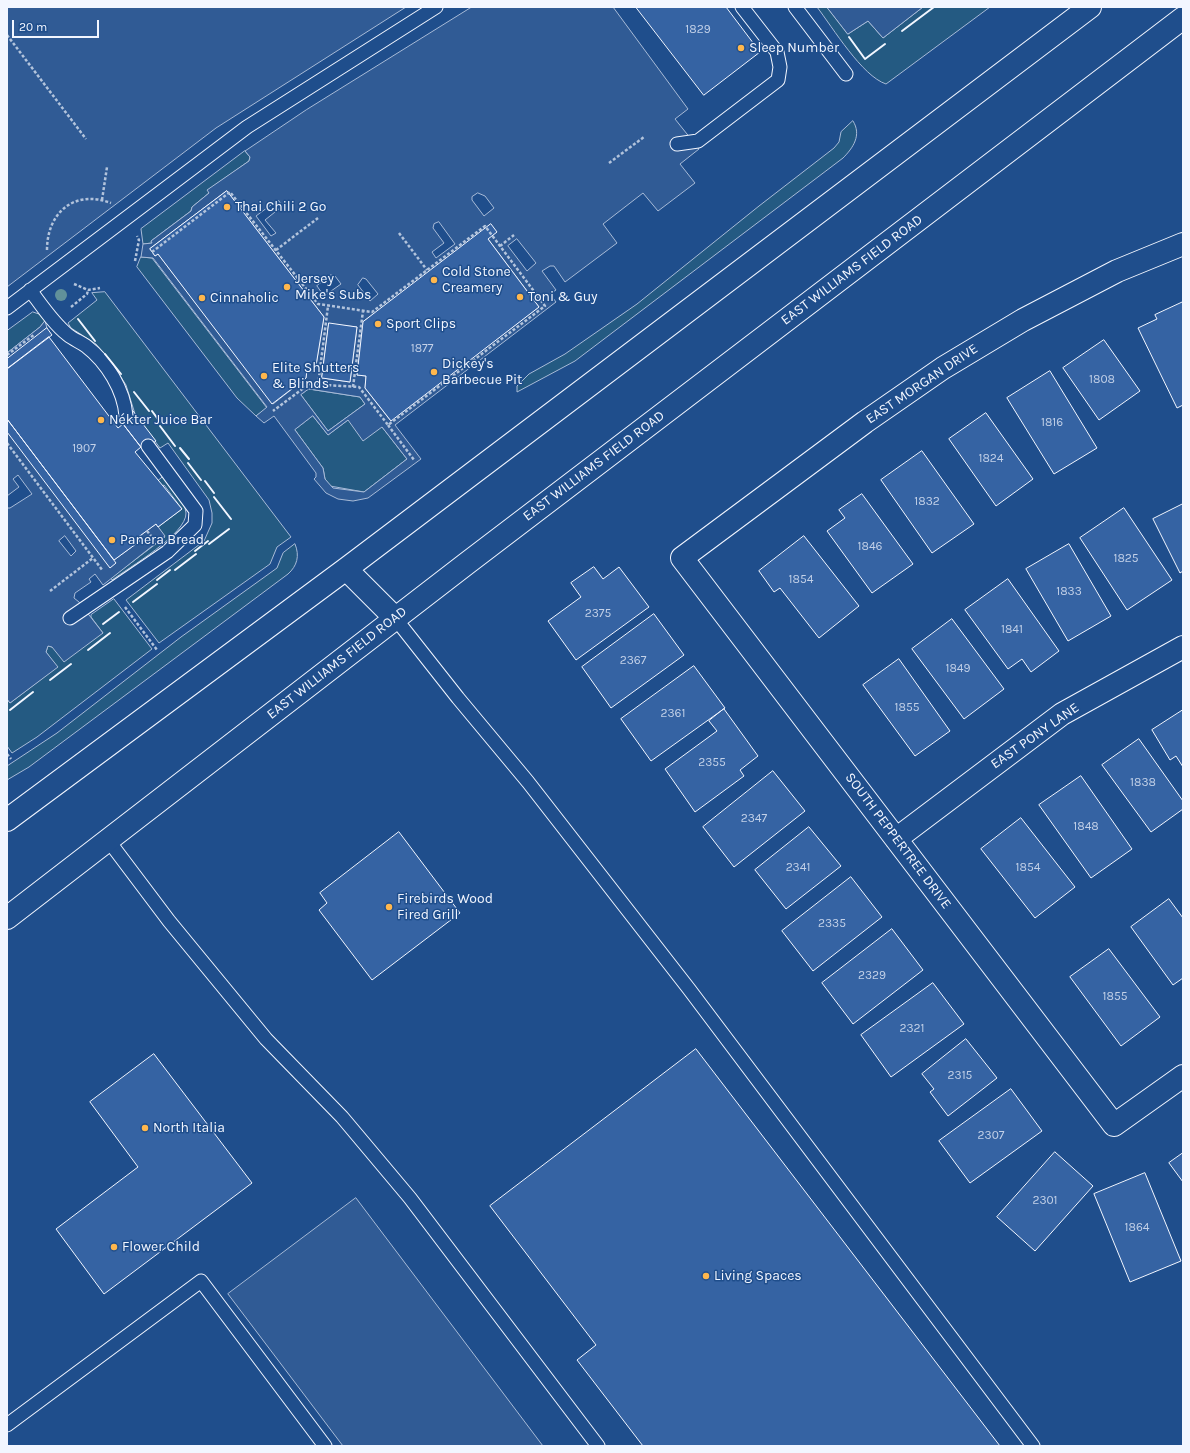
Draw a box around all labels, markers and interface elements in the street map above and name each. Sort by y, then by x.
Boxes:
scale bar [14,12,101,38]
text: 20 m [19,20,47,34]
house number: 1829 [685,23,711,37]
place label: Sleep Number [749,40,839,56]
marker: Sleep Number [736,43,746,53]
place label: Thai Chili 2 Go [235,199,326,215]
marker: Thai Chili 2 Go [222,202,232,212]
street label: EAST WILLIAMS FIELD ROAD [778,211,926,329]
place label: Cold Stone Creamery [442,264,511,296]
place label: Jersey Mike's Subs [295,271,371,304]
marker: Cold Stone Creamery [429,275,439,285]
marker: Jersey Mike's Subs [282,282,292,292]
place label: Toni & Guy [528,289,598,305]
place label: Cinnaholic [210,290,279,306]
marker: Toni & Guy [515,292,525,302]
marker: Cinnaholic [197,293,207,303]
place label: Sport Clips [386,316,456,332]
marker: Sport Clips [373,319,383,329]
street label: EAST MORGAN DRIVE [863,340,981,428]
house number: 1877 [411,342,433,356]
place label: Dickey's Barbecue Pit [442,356,522,388]
place label: Elite Shutters & Blinds [272,360,359,392]
marker: Dickey's Barbecue Pit [429,367,439,377]
marker: Elite Shutters & Blinds [259,371,269,381]
house number: 1808 [1089,373,1115,387]
street label: EAST WILLIAMS FIELD ROAD [520,407,668,525]
place label: Nékter Juice Bar [109,412,212,428]
marker: Nékter Juice Bar [96,415,106,425]
house number: 1816 [1041,416,1063,430]
house number: 1907 [72,442,96,456]
house number: 1824 [979,452,1003,466]
house number: 1832 [914,495,940,509]
place label: Panera Bread [120,532,204,548]
marker: Panera Bread [107,535,117,545]
house number: 1846 [858,540,882,554]
house number: 1825 [1113,552,1139,566]
house number: 1854 [789,573,813,587]
house number: 1833 [1056,585,1082,599]
street label: EAST WILLIAMS FIELD ROAD [264,603,410,723]
house number: 2375 [585,607,611,621]
house number: 1841 [1001,623,1023,637]
house number: 2367 [620,654,646,668]
house number: 1849 [945,662,971,676]
street label: EAST PONY LANE [988,699,1082,773]
house number: 1855 [895,701,919,715]
house number: 2361 [661,707,685,721]
house number: 2355 [698,756,726,770]
street label: SOUTH PEPPERTREE DRIVE [841,770,955,912]
house number: 1838 [1130,776,1156,790]
house number: 2347 [741,812,767,826]
house number: 1848 [1073,820,1099,834]
house number: 2341 [786,861,810,875]
house number: 1854 [1016,861,1040,875]
place label: Firebirds Wood Fired Grill [397,891,493,924]
marker: Firebirds Wood Fired Grill [384,902,394,912]
house number: 2335 [818,917,846,931]
house number: 2329 [858,969,886,983]
house number: 1855 [1103,990,1127,1004]
house number: 2321 [900,1022,924,1036]
house number: 2315 [948,1069,972,1083]
place label: North Italia [153,1120,225,1136]
marker: North Italia [140,1123,150,1133]
house number: 2307 [978,1129,1004,1143]
house number: 2301 [1032,1194,1058,1208]
house number: 1864 [1125,1221,1149,1235]
place label: Flower Child [122,1239,200,1255]
marker: Flower Child [109,1242,119,1252]
place label: Living Spaces [714,1268,802,1284]
marker: Living Spaces [701,1271,711,1281]

